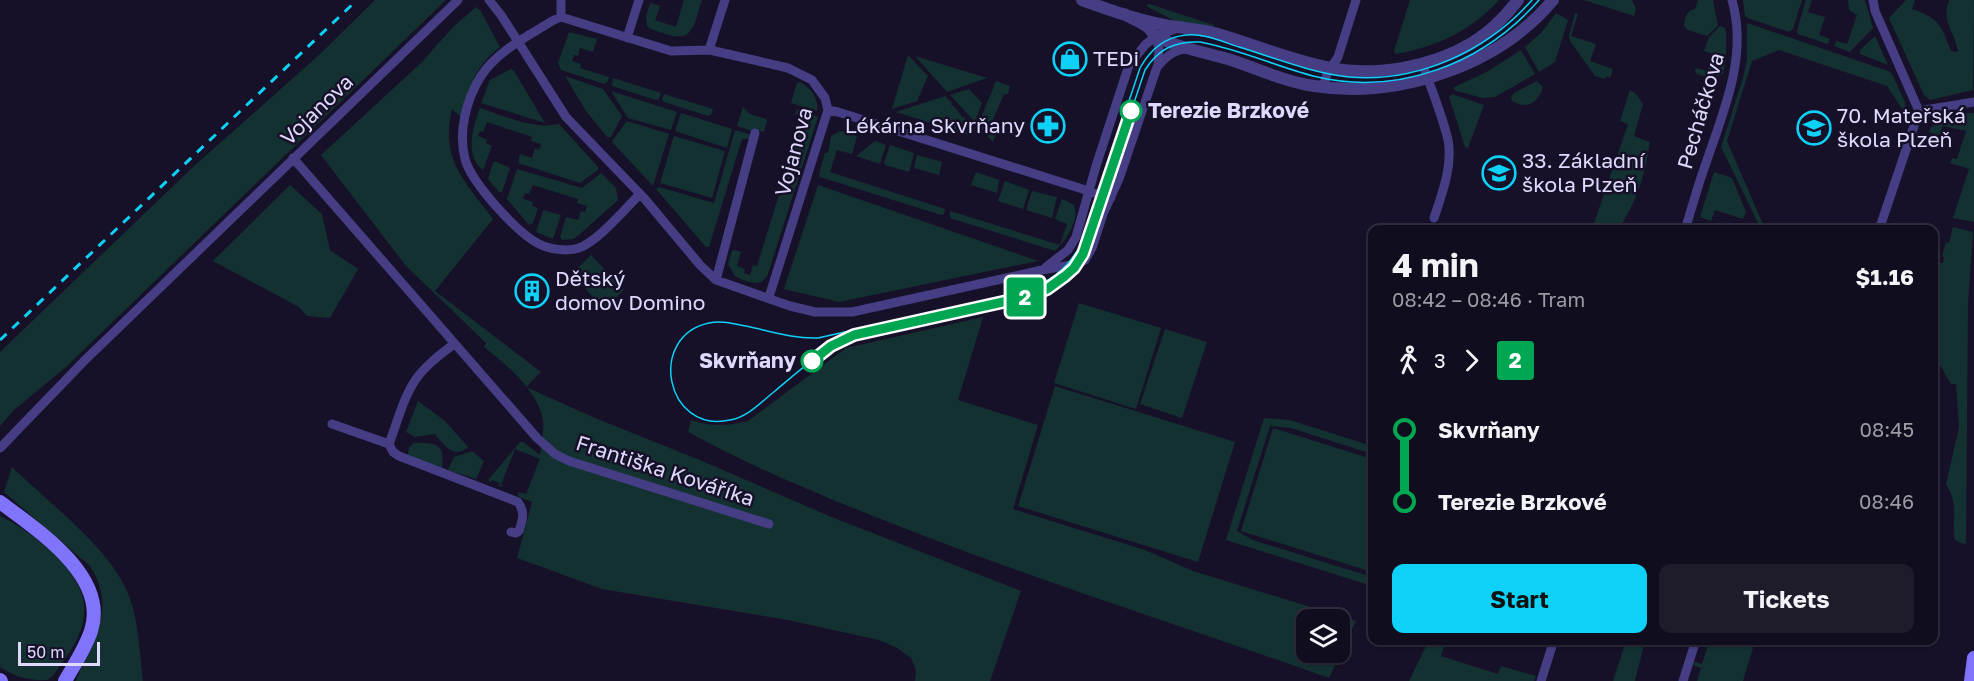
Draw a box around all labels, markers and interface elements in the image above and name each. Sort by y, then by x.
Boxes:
shop icon: TEDi [1052,41,1088,77]
place label: TEDi [1093,45,1139,71]
street label: Pecháčkova [1671,49,1729,172]
street label: Vojanova [275,68,358,150]
place label: Terezie Brzkové [1148,97,1309,123]
marker: Terezie Brzkové [1120,100,1142,122]
place label: 70. Mateřská škola Plzeň [1837,102,1966,152]
street label: Vojanova [769,104,817,199]
pharmacy icon: Lékárna Skvrňany [1030,108,1066,144]
school or university icon: 70. Mateřská škola Plzeň [1796,110,1832,146]
place label: Lékárna Skvrňany [845,112,1025,138]
place label: 33. Základní škola Plzeň [1522,147,1646,197]
school or university icon: 33. Základní škola Plzeň [1481,155,1517,191]
text: 4 min [1392,245,1479,284]
text: $1.16 [1856,263,1914,290]
place label: Dětský domov Domino [555,265,705,315]
building icon: Dětský domov Domino [514,273,550,309]
line badge: 2 [1006,278,1044,316]
text: 2 [1019,284,1031,310]
text: 08:42 – 08:46 · Tram [1392,287,1585,311]
icon: walk [1392,344,1425,377]
icon: forward [1455,344,1488,377]
place label: Skvrňany [699,347,796,373]
text: 2 [1509,347,1522,373]
text: 3 [1434,348,1446,372]
marker: Skvrňany [801,350,823,372]
text: Skvrňany [1438,416,1540,443]
text: 08:45 [1860,417,1914,441]
street label: Františka Kováříka [573,429,758,511]
text: Terezie Brzkové [1438,488,1607,515]
text: 08:46 [1859,489,1914,513]
button: Start [1392,564,1647,633]
button: Tickets [1659,564,1914,633]
map controls [1296,609,1350,663]
button: layers [1296,609,1350,663]
scale bar [18,639,100,666]
text: 50 m [27,642,64,662]

